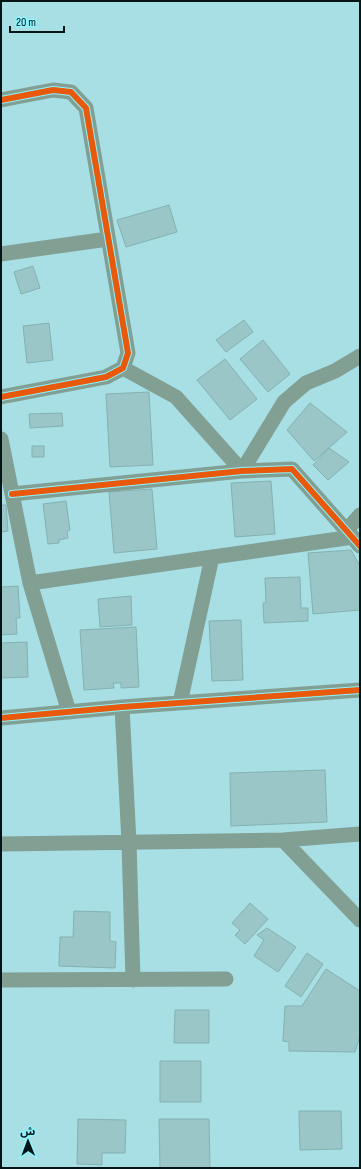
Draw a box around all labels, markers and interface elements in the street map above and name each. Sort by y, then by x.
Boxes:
scale bar [10,8,64,34]
text: 20 m [16,15,36,30]
north arrow [8,1121,48,1161]
text: ش [20,1125,35,1138]

